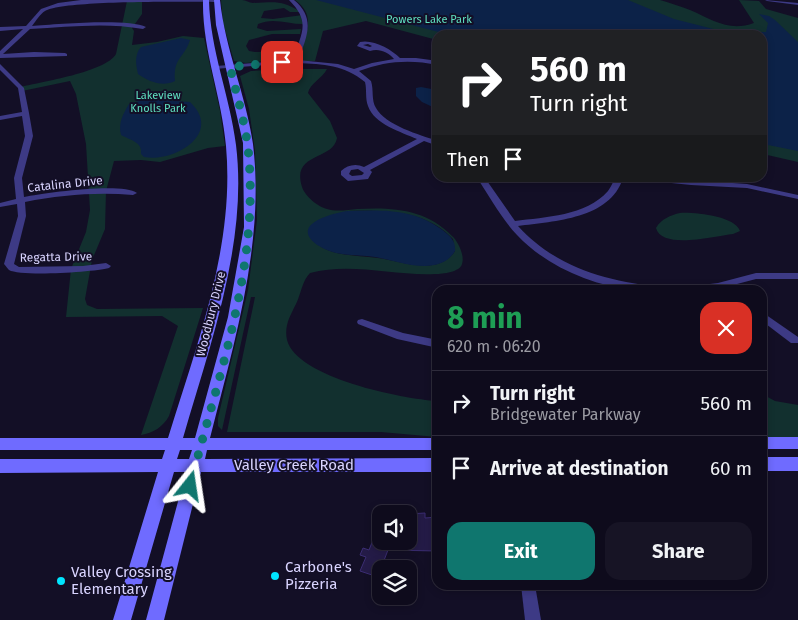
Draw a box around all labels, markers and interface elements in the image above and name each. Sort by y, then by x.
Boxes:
park label: Powers Lake Park [386,13,472,26]
pin [261,41,303,83]
icon: arrive [268,48,296,76]
text: 560 m [530,48,627,90]
icon: right [447,50,512,115]
park label: Lakeview Knolls Park [130,89,186,115]
text: Turn right [530,90,627,117]
icon: arrive [499,145,527,173]
text: Then [447,148,489,171]
street label: Catalina Drive [27,173,103,195]
street label: Regatta Drive [20,249,92,265]
street label: Woodbury Drive [194,270,228,358]
text: 8 min [447,300,523,336]
button: close [700,302,752,354]
text: 620 m · 06:20 [447,337,541,356]
text: Turn right [490,382,575,405]
icon: right [447,389,475,417]
text: 560 m [700,392,752,415]
text: Bridgewater Parkway [490,405,641,424]
icon: arrive [447,454,475,482]
street label: Valley Creek Road [234,456,354,474]
text: Arrive at destination [490,457,669,480]
text: 60 m [710,457,752,480]
position arrow [163,459,215,511]
map controls [372,505,417,605]
button: sound [372,505,417,550]
button: Exit [447,522,595,580]
button: Share [605,522,752,580]
place label: Carbone's Pizzeria [285,558,352,593]
button: layers [372,560,417,605]
place label: Valley Crossing Elementary [71,563,172,598]
marker: Carbone's Pizzeria [269,570,281,582]
marker: Valley Crossing Elementary [55,575,67,587]

